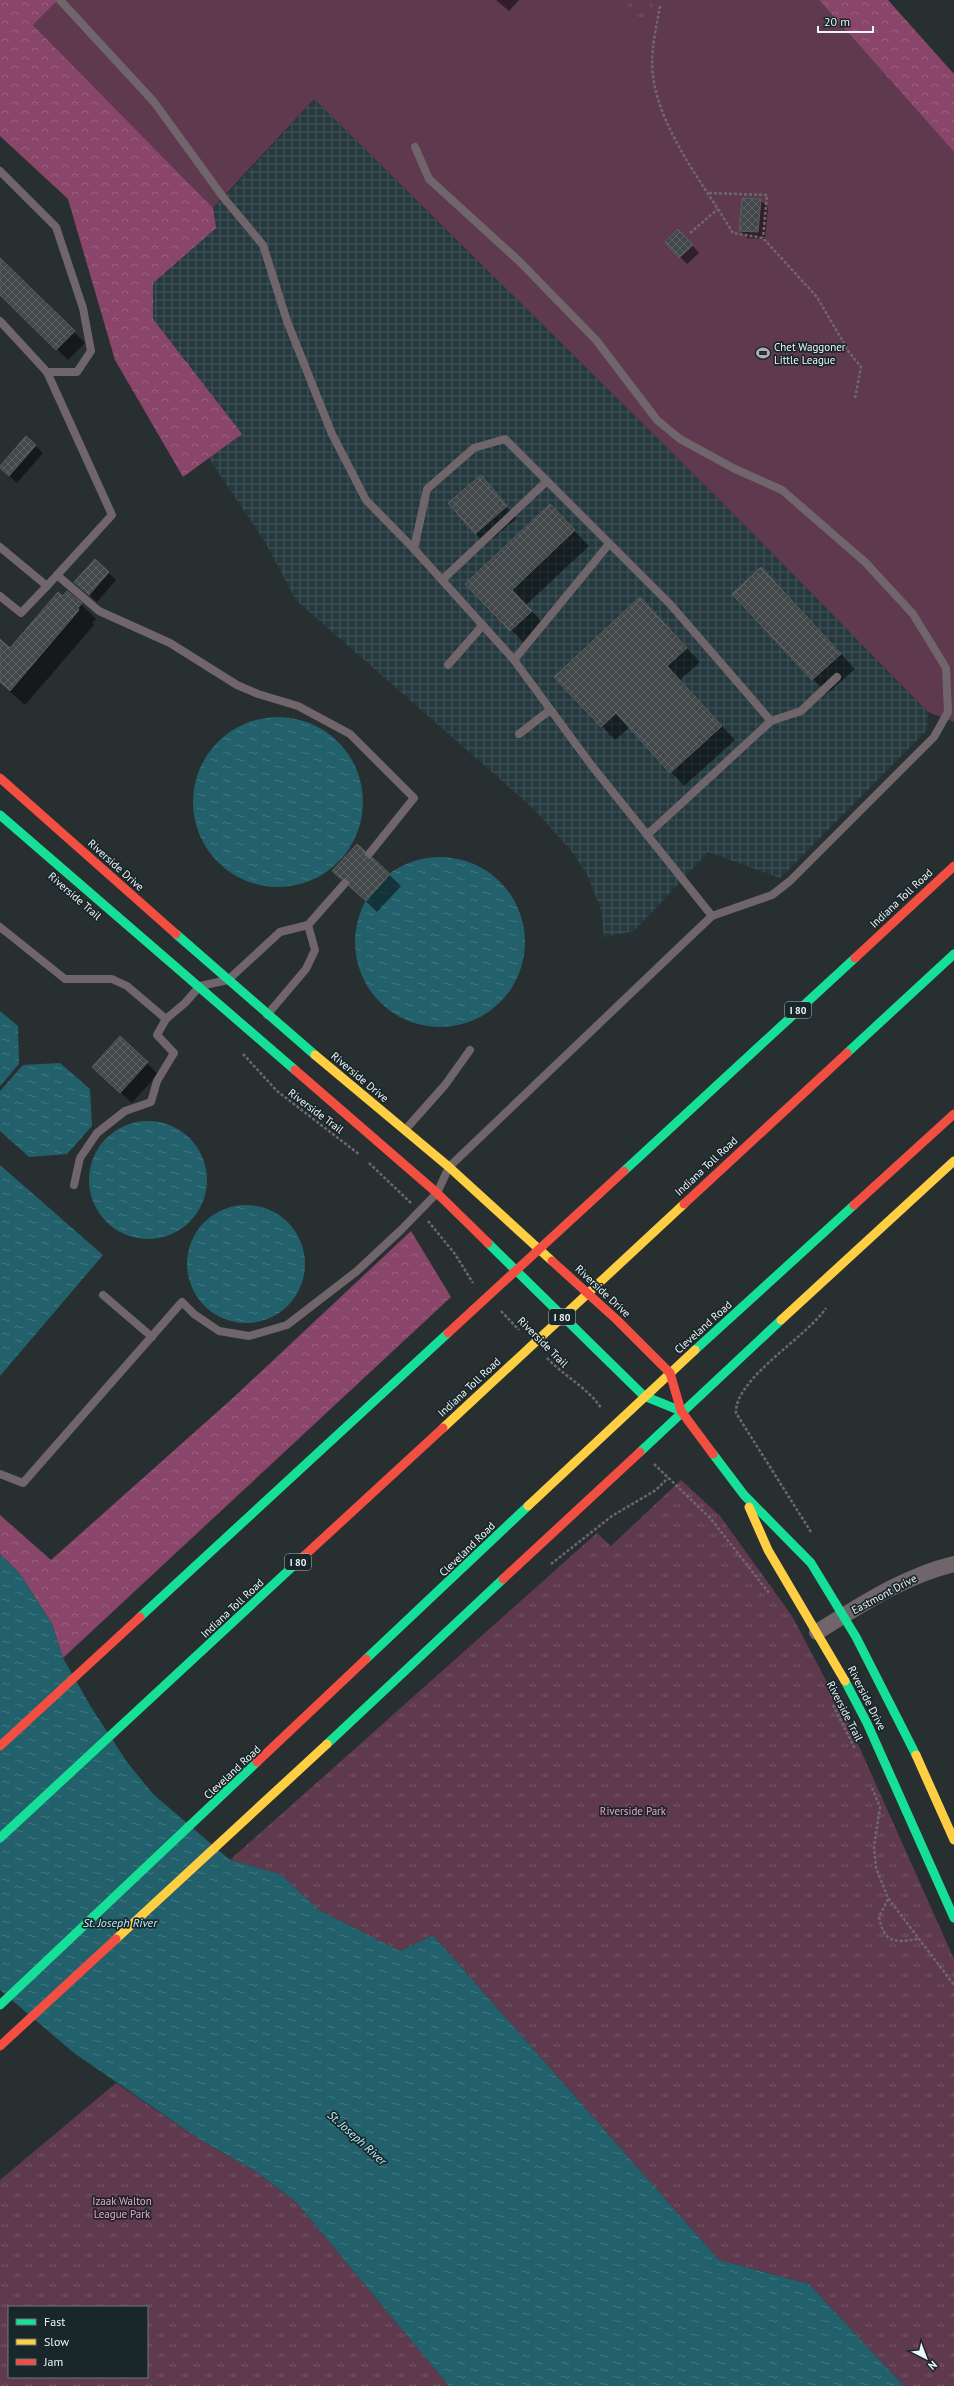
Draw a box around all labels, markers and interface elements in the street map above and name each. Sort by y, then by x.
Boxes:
scale bar [818,8,873,34]
text: 20 m [824,14,850,29]
place label: Chet Waggoner Little League [774,340,846,367]
sports icon: Chet Waggoner Little League [755,345,771,361]
street label: Riverside Drive [85,836,147,894]
street label: Indiana Toll Road [867,865,935,931]
street label: Riverside Trail [46,869,105,923]
road number: I 80 [785,1002,811,1018]
street label: Riverside Drive [328,1049,392,1105]
street label: Riverside Trail [285,1086,347,1137]
street label: Indiana Toll Road [672,1133,740,1199]
street label: Riverside Drive [572,1262,634,1320]
street label: Cleveland Road [671,1298,735,1356]
road number: I 80 [549,1309,575,1325]
street label: Riverside Trail [515,1314,572,1371]
street label: Indiana Toll Road [435,1354,503,1420]
street label: Cleveland Road [436,1519,498,1579]
road number: I 80 [285,1554,311,1570]
street label: Eastmont Drive [849,1571,919,1617]
street label: Indiana Toll Road [198,1575,266,1641]
street label: Riverside Drive [845,1663,889,1733]
street label: Riverside Trail [824,1678,867,1744]
street label: Cleveland Road [201,1742,263,1802]
park label: Riverside Park [600,1804,667,1818]
water label: St. Joseph River [83,1915,158,1930]
water label: St. Joseph River [325,2107,391,2169]
park label: Izaak Walton League Park [92,2194,152,2221]
legend [8,2306,148,2378]
text: Fast [44,2314,65,2329]
text: Slow [44,2334,69,2349]
north arrow [906,2338,946,2378]
text: Jam [43,2354,63,2369]
text: N [925,2358,940,2373]

